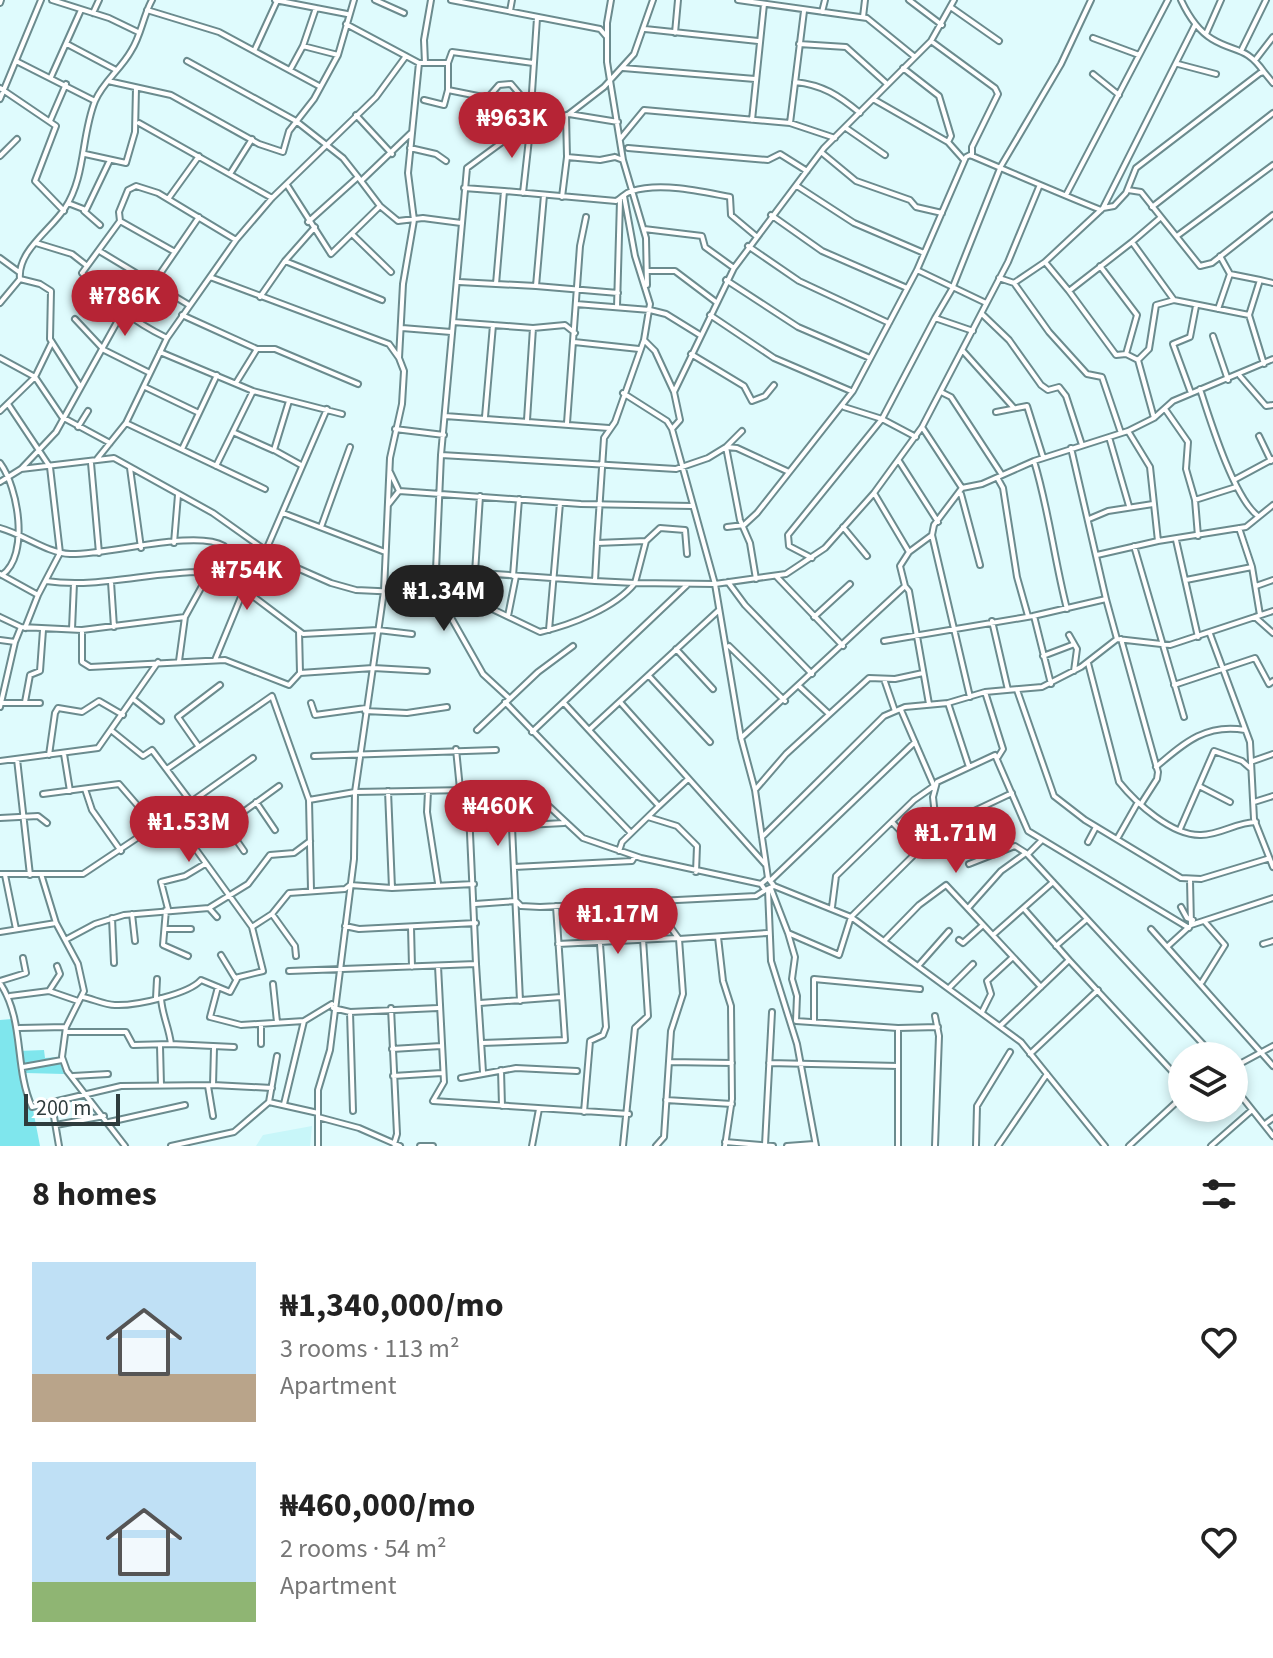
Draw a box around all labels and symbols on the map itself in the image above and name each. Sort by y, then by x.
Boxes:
pin: ₦963K [456,92,568,160]
pin: ₦786K [69,270,181,338]
pin: ₦754K [191,544,303,612]
pin: ₦1.34M [379,565,509,633]
pin: ₦460K [442,780,554,848]
pin: ₦1.53M [124,796,254,864]
pin: ₦1.71M [891,807,1021,875]
pin: ₦1.17M [553,888,683,956]
scale bar [24,1090,120,1126]

